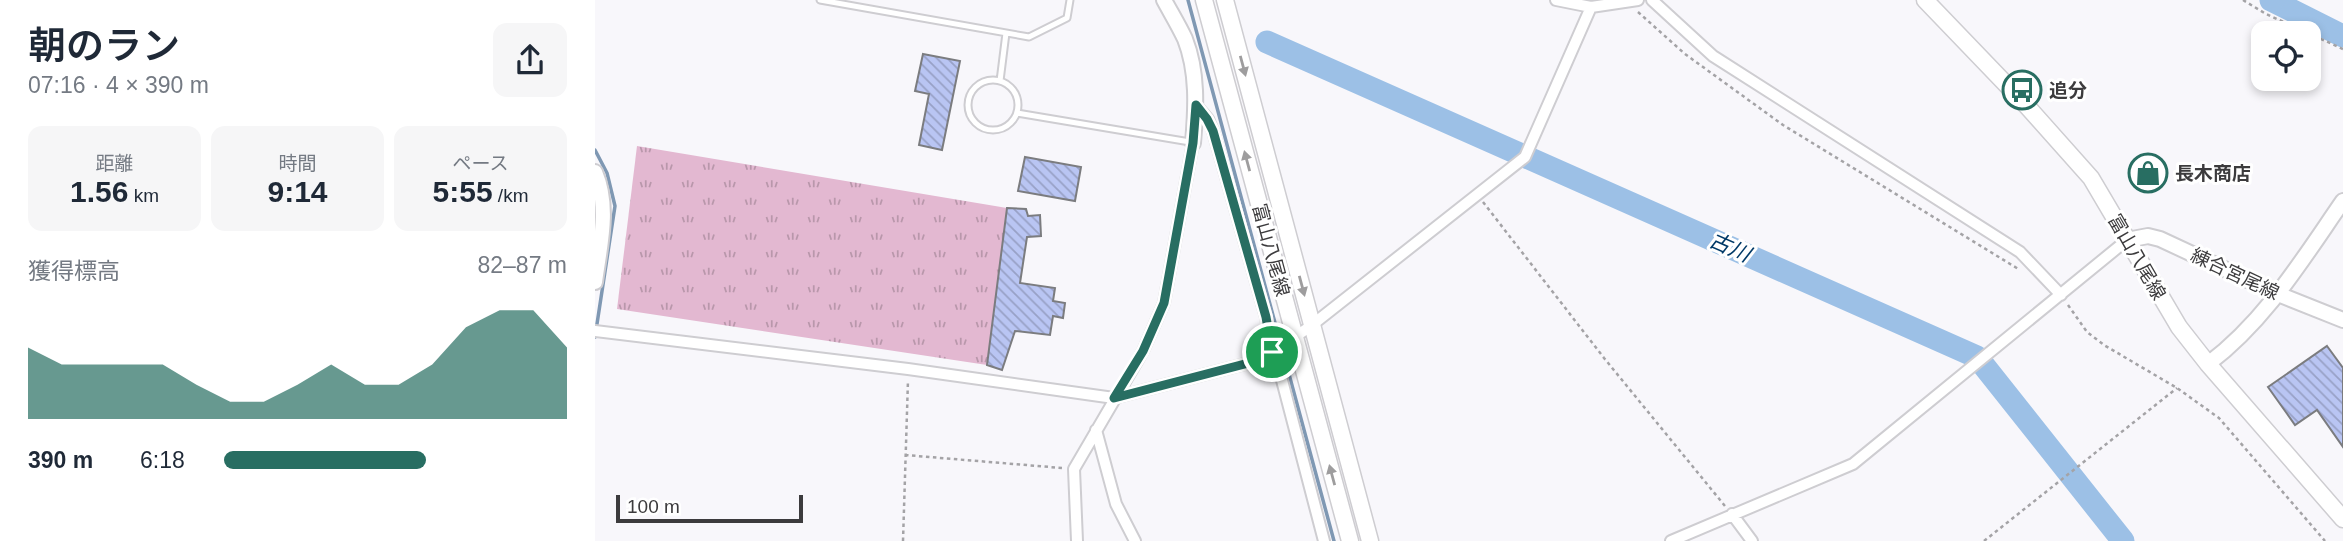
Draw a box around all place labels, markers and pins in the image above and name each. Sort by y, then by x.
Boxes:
bus stop icon: 追分 [2001,69,2043,111]
place label: 追分 [2049,80,2087,101]
shop icon: 長木商店 [2127,152,2169,194]
place label: 長木商店 [2175,163,2251,184]
pin [1242,322,1302,382]

